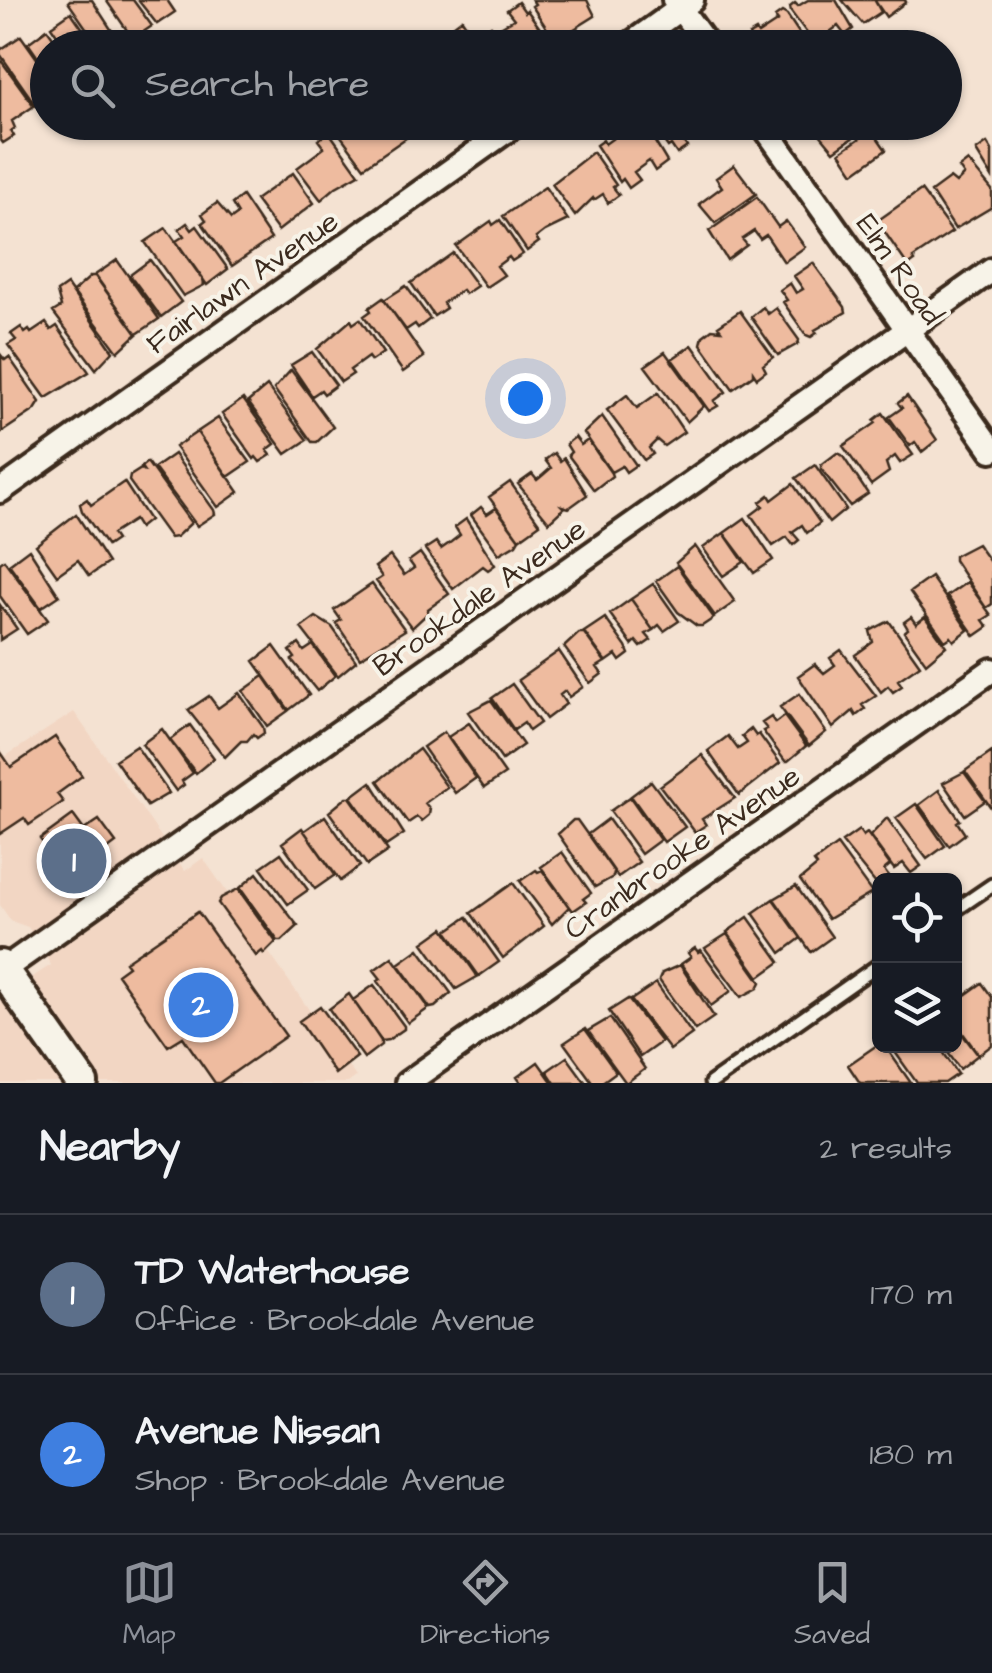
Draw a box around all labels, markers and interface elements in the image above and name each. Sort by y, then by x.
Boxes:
search box [30,30,962,140]
icon: search [65,58,120,113]
text: Search here [145,59,369,111]
street label: Fairlawn Avenue [138,201,347,365]
street label: Elm Road [846,206,953,334]
your location [500,373,551,424]
street label: Brookdale Avenue [365,509,594,687]
street label: Cranbrooke Avenue [556,755,809,950]
pin: 1 [42,824,106,898]
map controls [872,873,962,1053]
button: locate [872,873,962,963]
button: layers [872,963,962,1053]
pin: 2 [168,968,234,1042]
text: Nearby [40,1119,180,1177]
text: 2 results [820,1126,952,1171]
text: TD Waterhouse [135,1246,410,1298]
text: 1 [70,1272,75,1317]
text: 170 m [870,1272,952,1317]
text: Office · Brookdale Avenue [135,1298,535,1343]
text: Avenue Nissan [135,1406,380,1458]
text: 2 [63,1432,82,1477]
text: 180 m [869,1432,952,1477]
text: Shop · Brookdale Avenue [135,1458,505,1503]
tab: Map [122,1555,177,1654]
tab: Directions [420,1555,550,1654]
tab: Saved [794,1555,870,1654]

